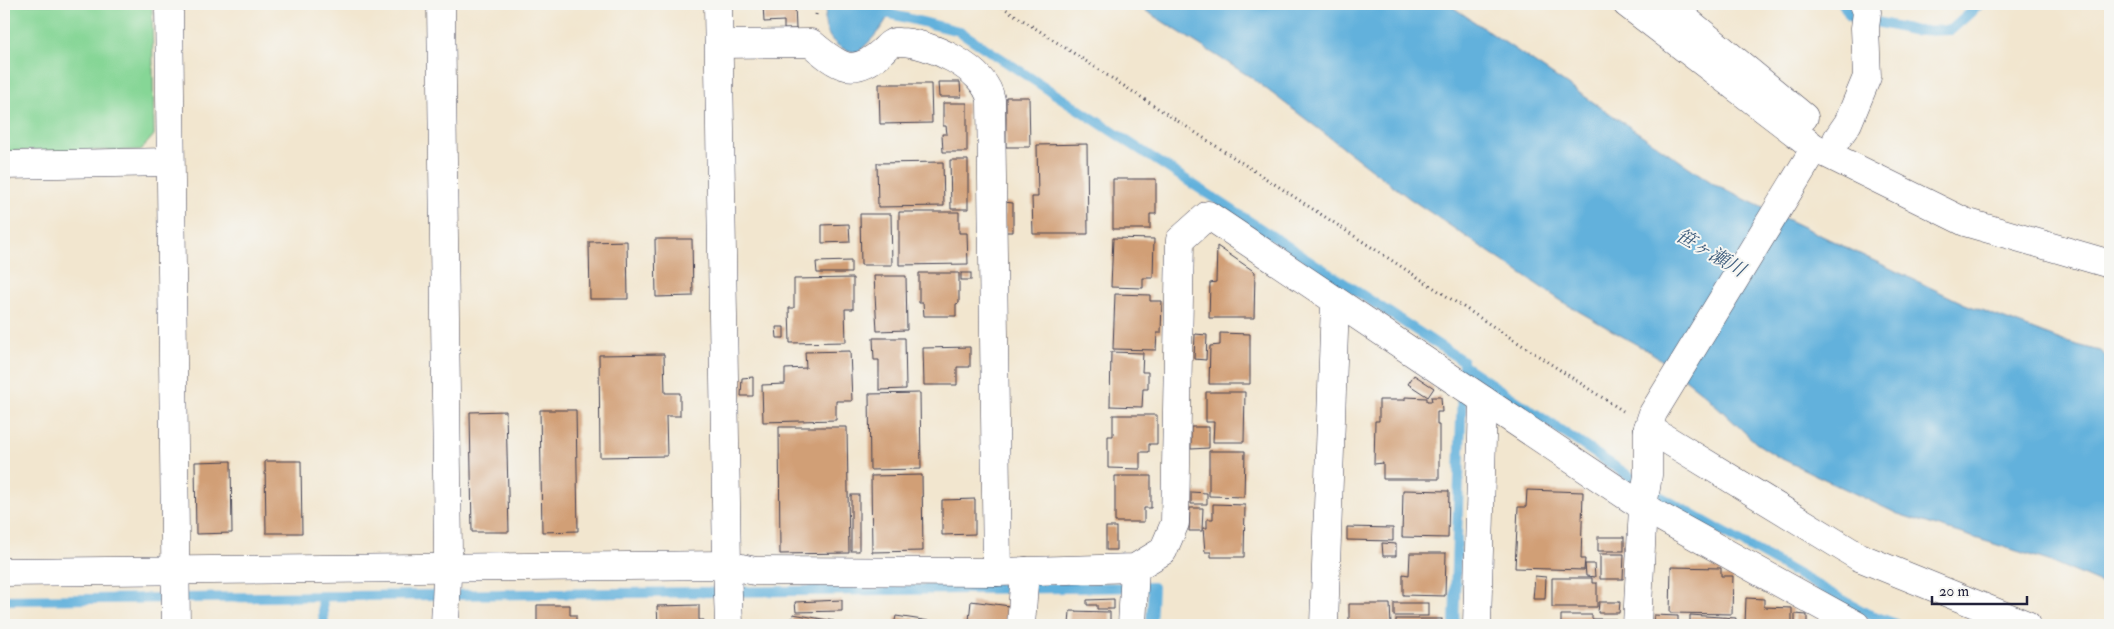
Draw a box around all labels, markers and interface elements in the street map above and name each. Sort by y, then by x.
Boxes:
water label: 笹ヶ瀬川 [1672,223,1751,283]
scale bar [1932,574,2026,606]
text: 20 m [1939,582,1969,601]

